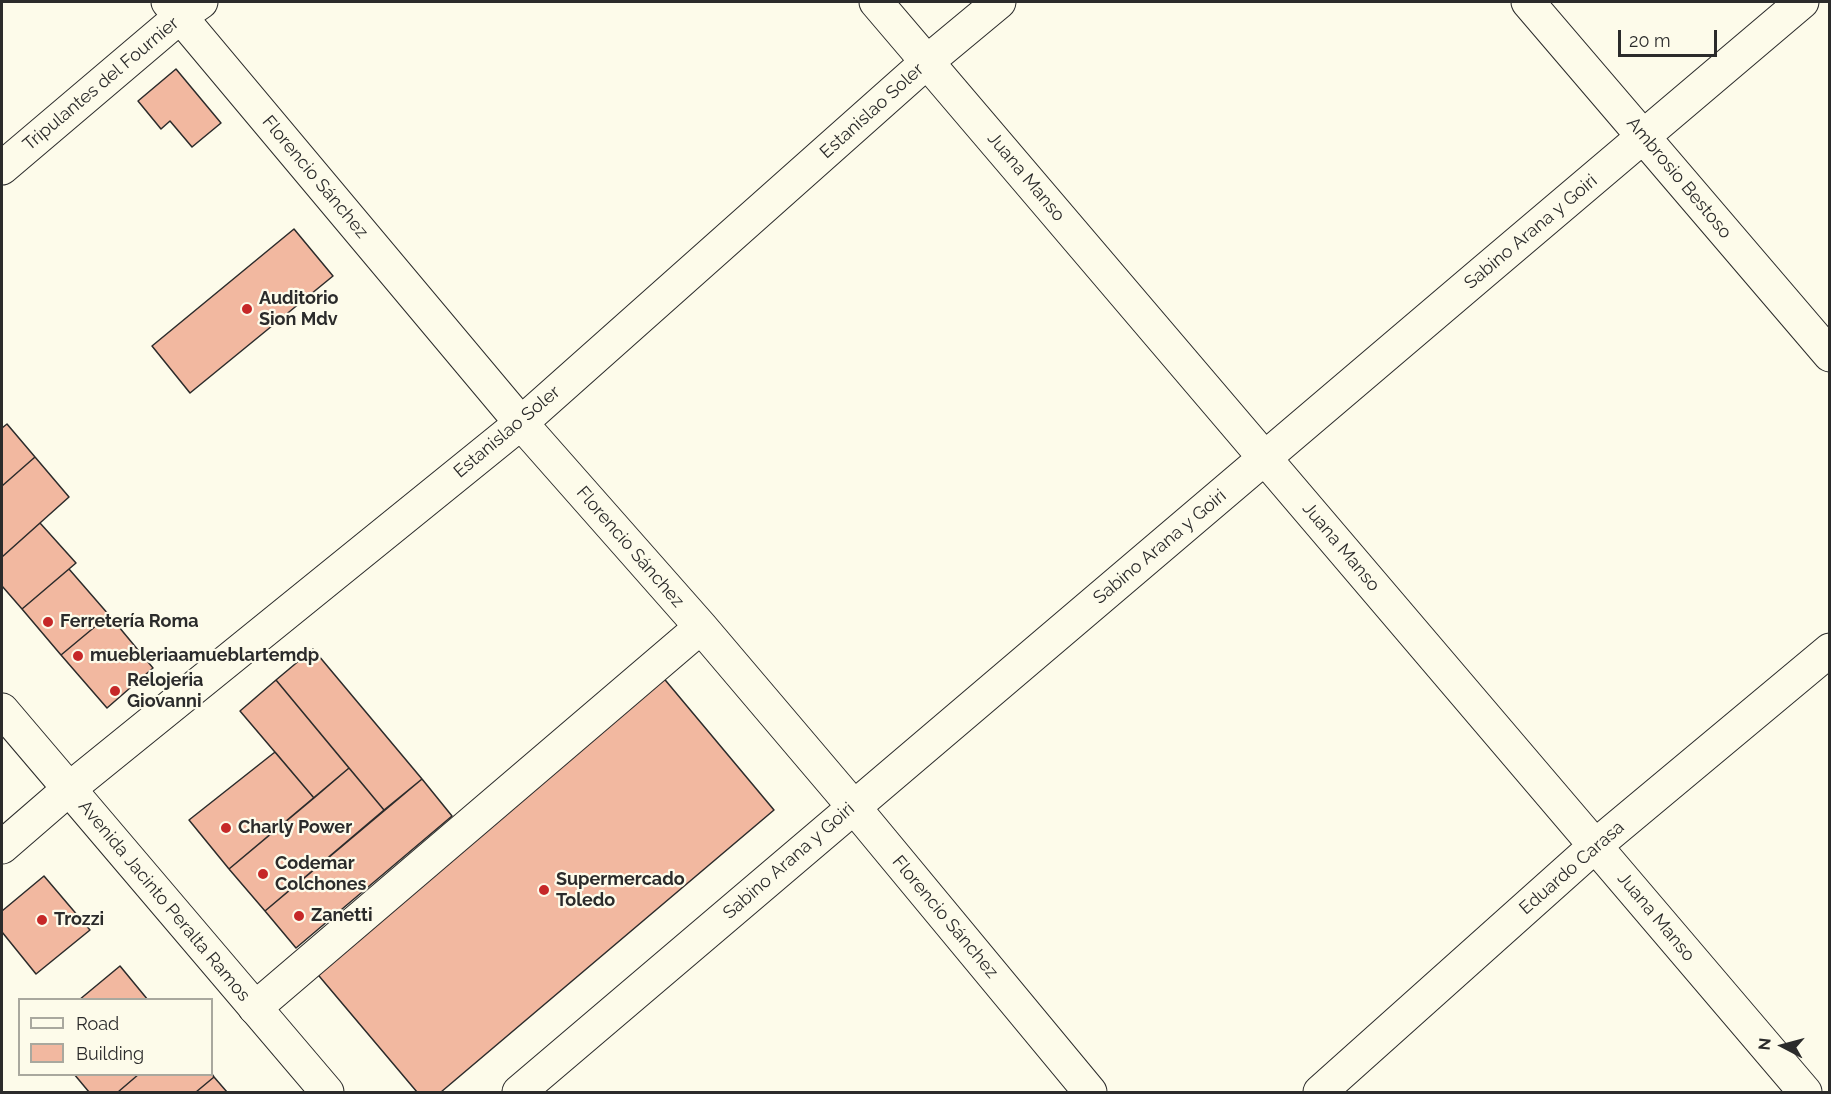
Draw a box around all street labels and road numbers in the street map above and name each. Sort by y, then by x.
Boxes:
street label: Tripulantes del Fournier [19,13,183,155]
street label: Estanislao Soler [816,59,928,163]
street label: Florencio Sánchez [257,111,373,243]
street label: Ambrosio Bestoso [1622,113,1736,243]
street label: Juana Manso [983,128,1069,226]
street label: Sabino Arana y Goiri [1460,170,1602,294]
street label: Estanislao Soler [449,381,565,483]
street label: Florencio Sánchez [572,482,688,612]
street label: Sabino Arana y Goiri [1089,485,1231,609]
street label: Juana Manso [1298,498,1384,596]
street label: Avenida Jacinto Peralta Ramos [74,796,254,1006]
street label: Sabino Arana y Goiri [719,798,859,924]
street label: Eduardo Carasa [1515,817,1629,919]
street label: Florencio Sánchez [887,851,1003,983]
street label: Juana Manso [1613,868,1699,966]

